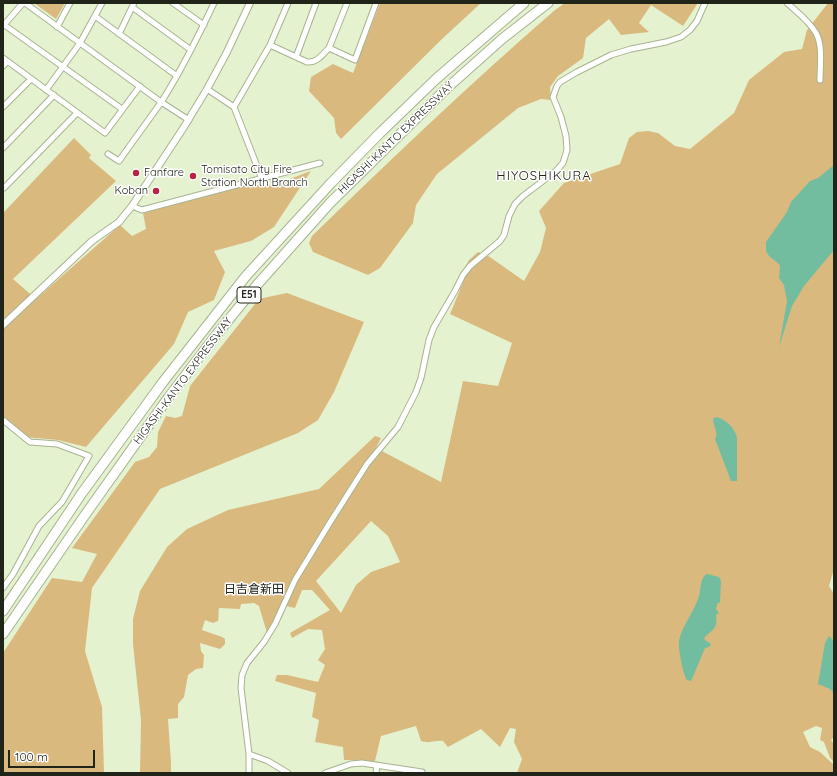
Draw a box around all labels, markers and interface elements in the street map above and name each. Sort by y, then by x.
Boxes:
street label: HIGASHI-KANTO EXPRESSWAY [335,79,457,197]
place label: Tomisato City Fire Station North Branch [201,163,308,189]
place label: Fanfare [144,166,184,180]
marker: Fanfare [131,168,141,178]
district label: HIYOSHIKURA [496,168,592,184]
marker: Tomisato City Fire Station North Branch [188,171,198,181]
place label: Koban [114,184,148,198]
marker: Koban [151,186,161,196]
road number: E51 [237,287,261,303]
street label: HIGASHI-KANTO EXPRESSWAY [131,315,235,447]
district label: 日吉倉新田 [224,582,284,596]
scale bar [10,742,97,768]
text: 100 m [15,749,48,764]

